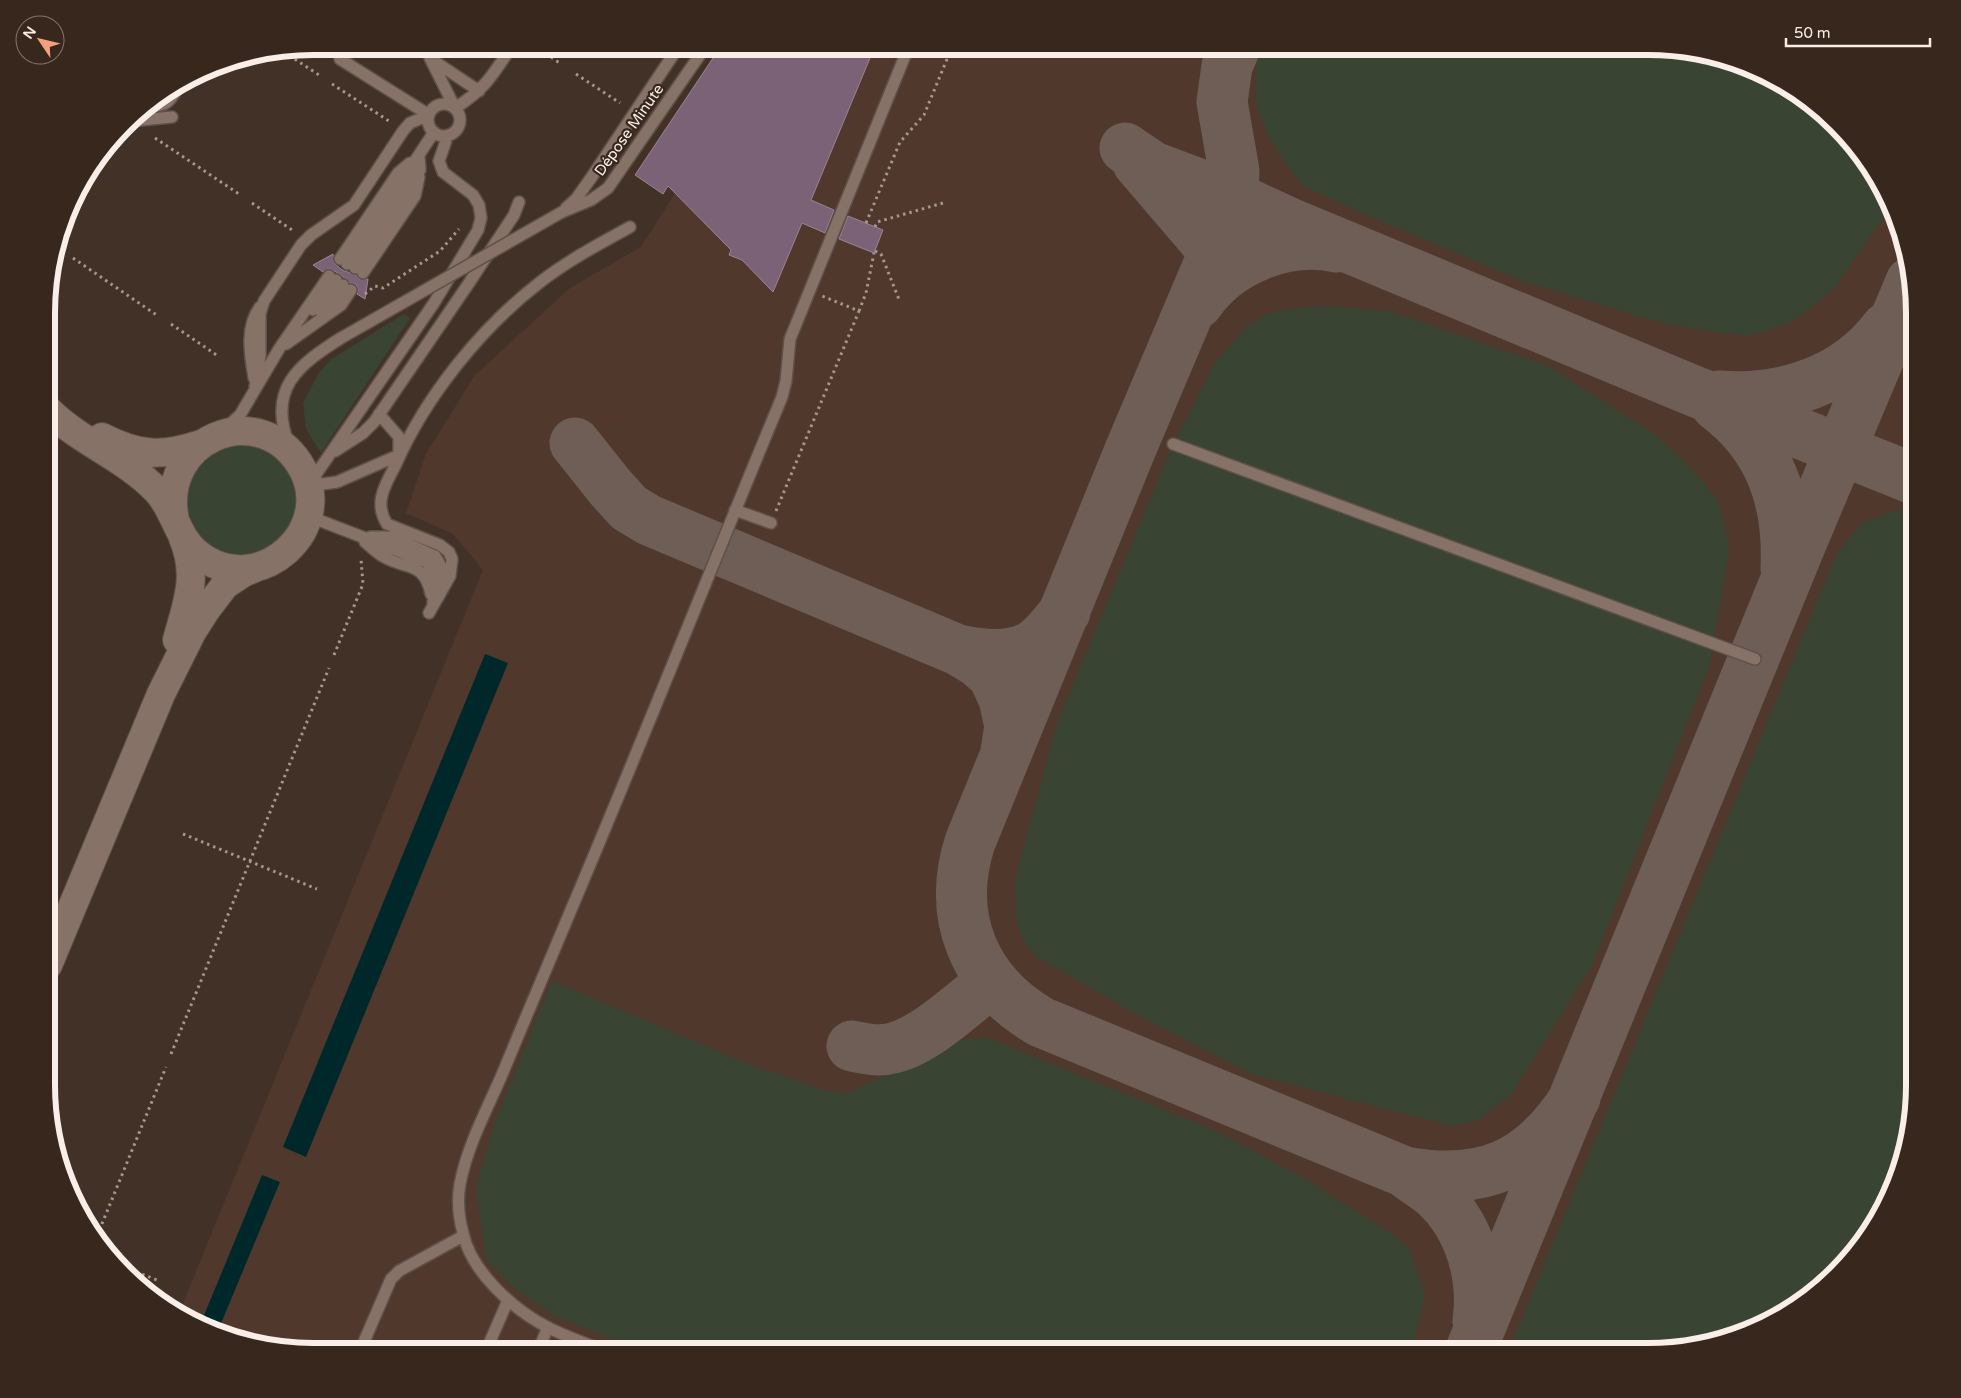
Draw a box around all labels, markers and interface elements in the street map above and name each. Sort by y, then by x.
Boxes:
north arrow [15,15,65,65]
scale bar [1786,15,1930,47]
text: N [20,23,40,42]
text: 50 m [1794,24,1831,42]
street label: Dépose Minute [591,81,667,179]

